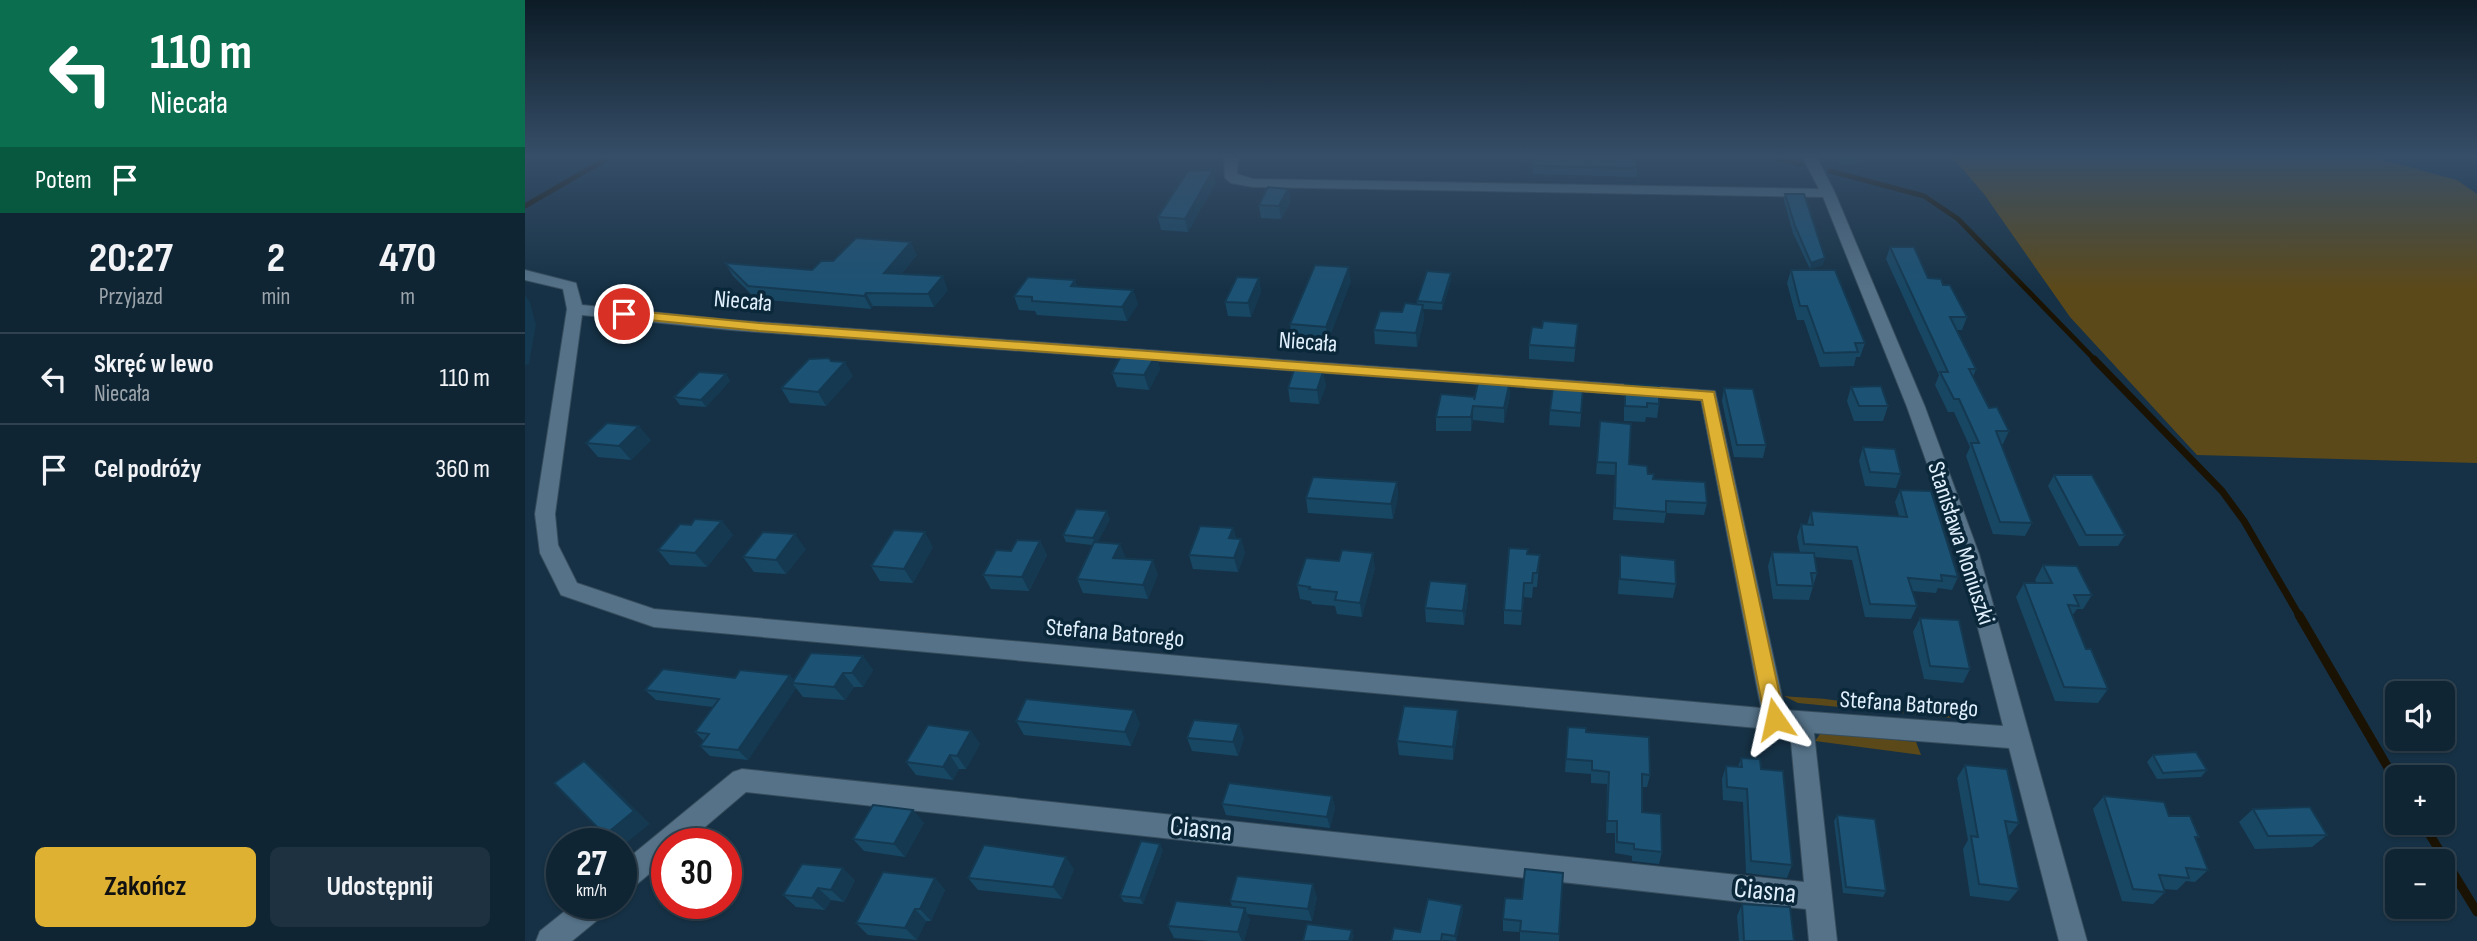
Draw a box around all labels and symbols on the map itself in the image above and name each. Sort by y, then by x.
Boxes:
pin [594,284,654,344]
street label: Niecała [713,284,773,318]
street label: Niecała [1278,325,1338,359]
street label: Stanisława Moniuszki [1921,458,2001,628]
street label: Stefana Batorego [1045,612,1185,654]
position arrow [1738,682,1812,756]
street label: Stefana Batorego [1839,685,1979,723]
street label: Ciasna [1168,809,1234,849]
speed limit sign: 30 [651,828,742,919]
street label: Ciasna [1732,871,1798,911]

